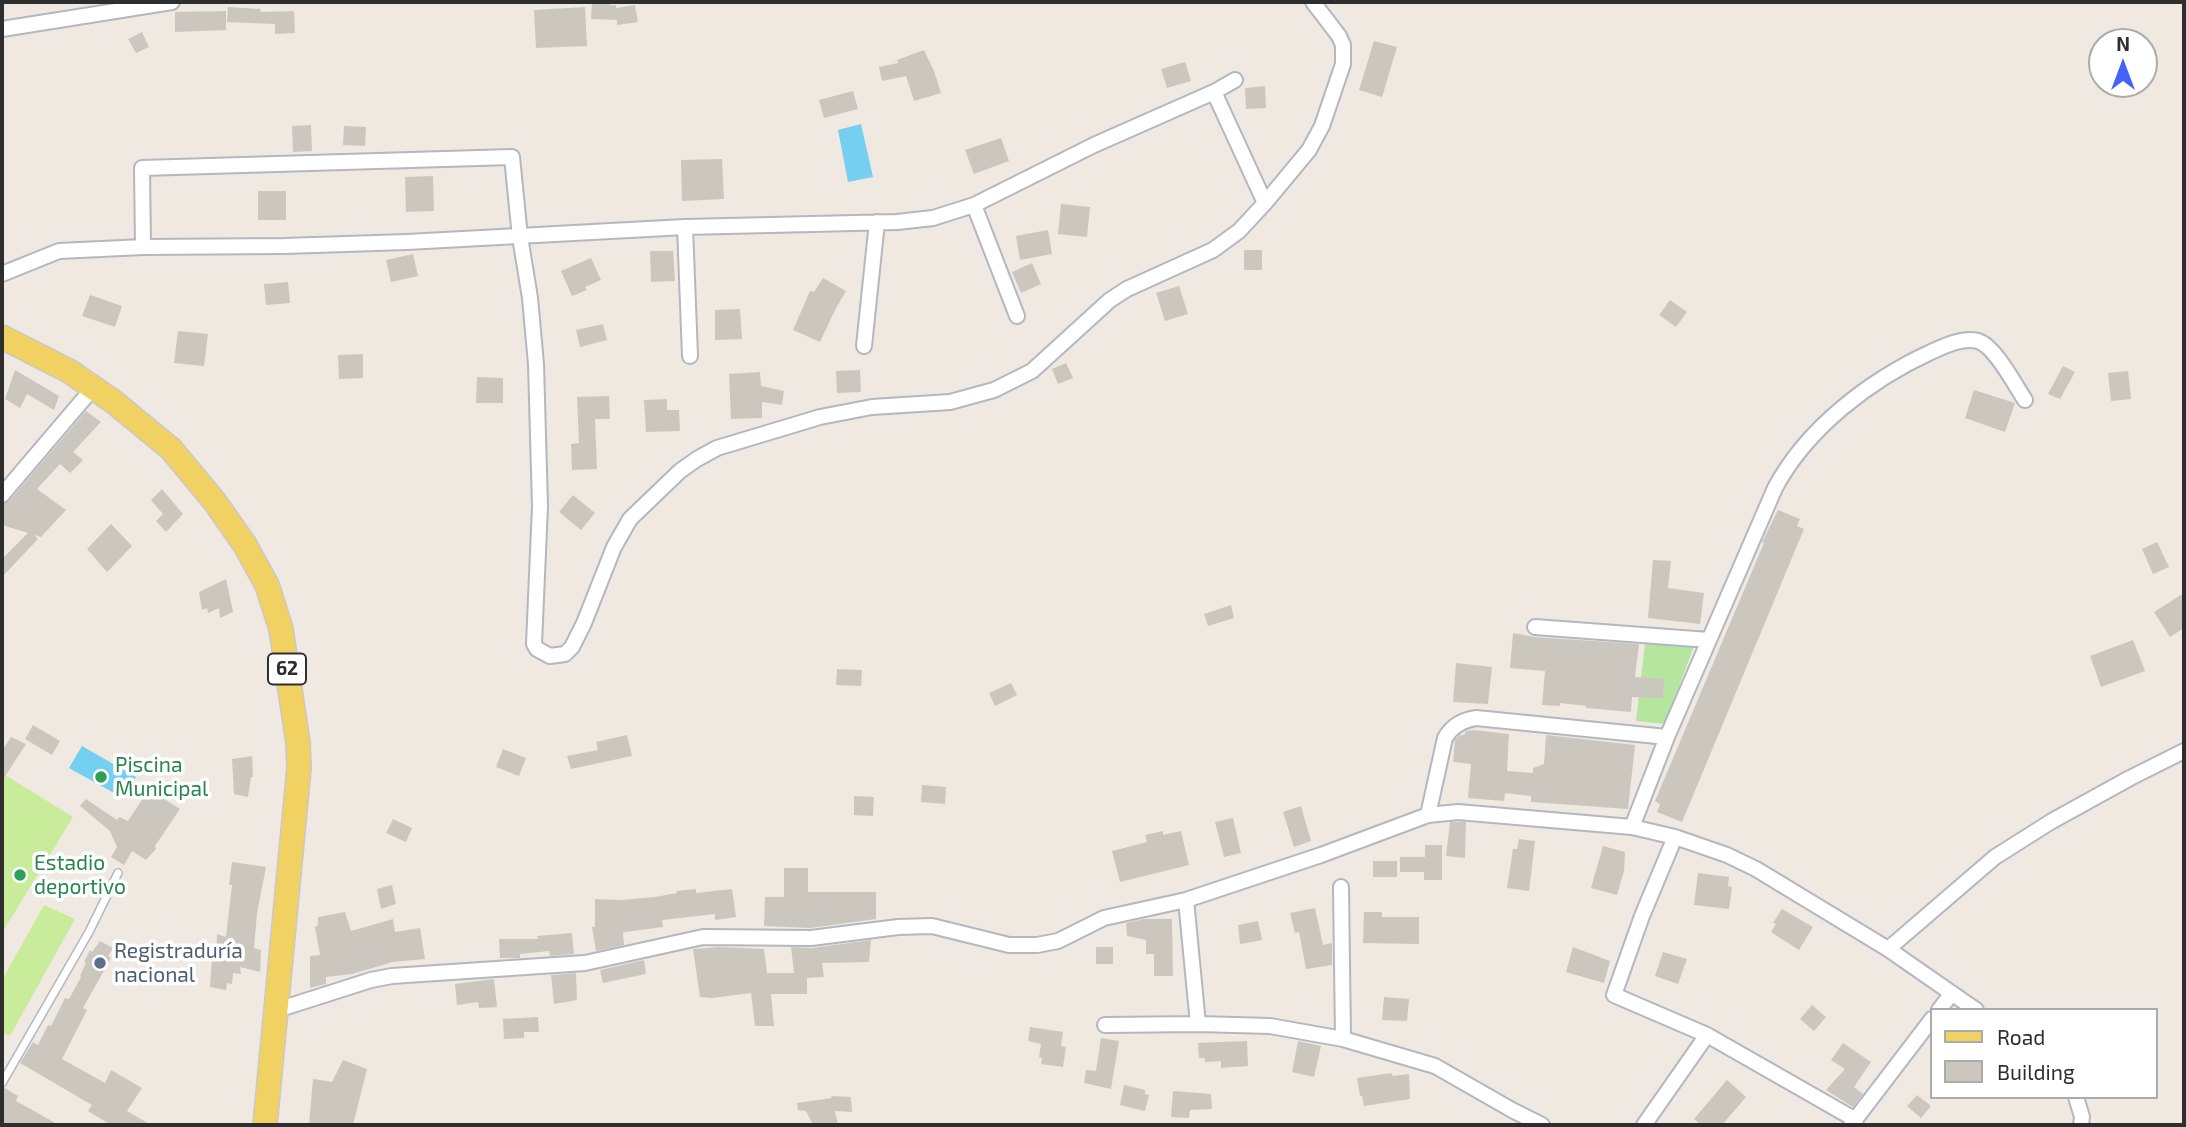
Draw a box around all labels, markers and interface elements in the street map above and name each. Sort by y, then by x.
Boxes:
north arrow [2088,28,2158,98]
text: N [2116,32,2130,55]
road number: 62 [268,654,306,684]
place label: Piscina Municipal [115,752,208,802]
marker: Piscina Municipal [93,769,109,785]
place label: Estadio deportivo [34,850,126,900]
marker: Estadio deportivo [12,867,28,883]
place label: Registraduría nacional [114,938,243,988]
marker: Registraduría nacional [92,955,108,971]
legend [1930,1008,2158,1099]
text: Road [1997,1024,2045,1049]
text: Building [1997,1059,2075,1084]

